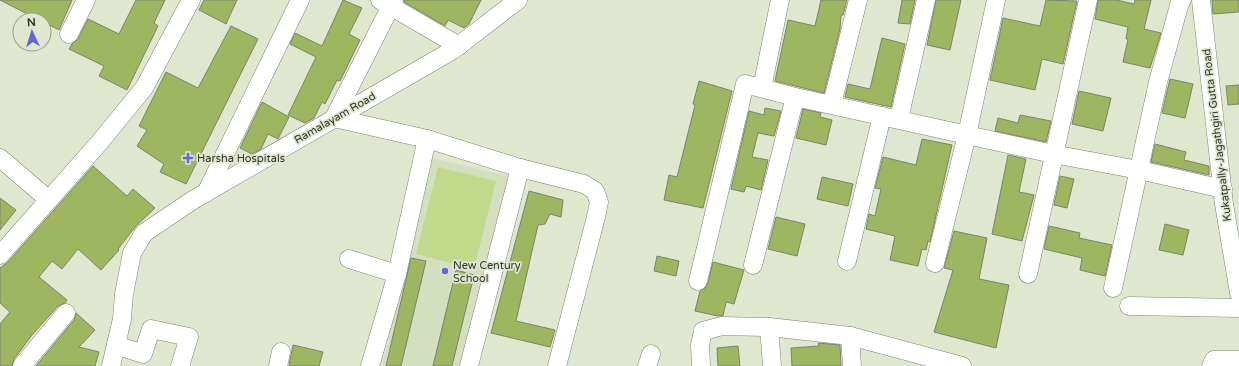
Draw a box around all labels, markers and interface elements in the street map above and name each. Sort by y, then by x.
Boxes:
north arrow [12,12,52,52]
text: N [26,16,36,29]
street label: Kukatpally-Jagathgiri Gutta Road [1200,48,1234,222]
street label: Ramalayam Road [292,89,378,147]
marker: Harsha Hospitals [182,152,194,164]
place label: Harsha Hospitals [197,152,285,165]
place label: New Century School [453,259,521,285]
marker: New Century School [440,266,450,276]

